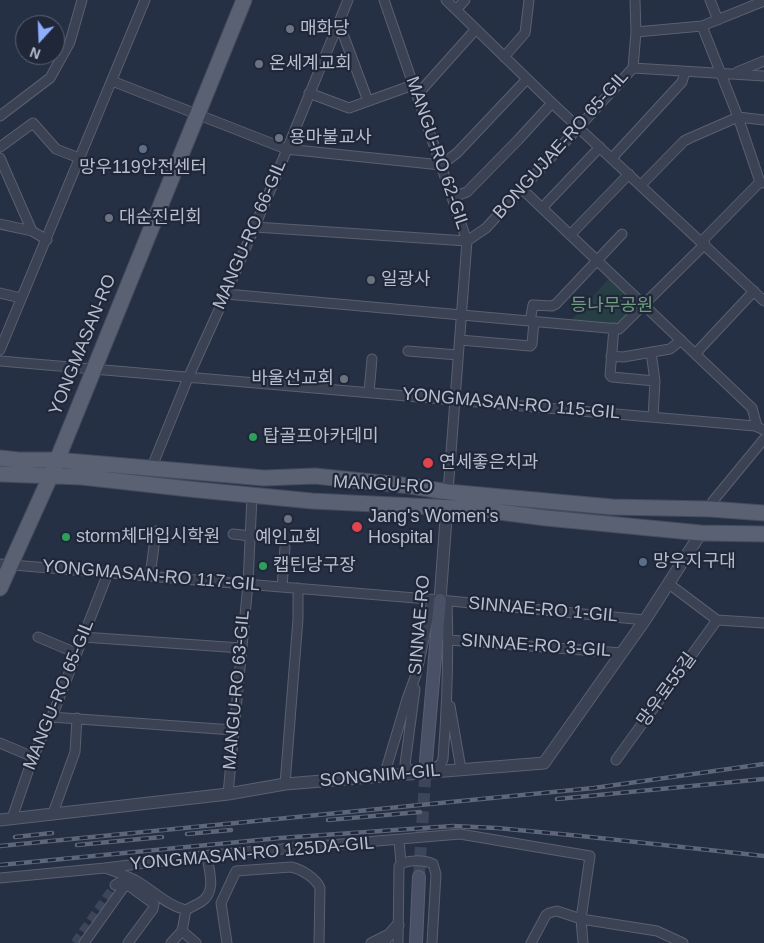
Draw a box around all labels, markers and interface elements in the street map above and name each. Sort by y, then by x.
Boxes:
north arrow [15,15,65,65]
place label: 매화당 [300,18,350,40]
marker: 매화당 [284,23,296,35]
text: N [28,44,43,62]
place label: 온세계교회 [269,53,352,75]
marker: 온세계교회 [253,58,265,70]
street label: BONGUJAE-RO 65-GIL [489,66,633,224]
street label: MANGU-RO 62-GIL [401,74,473,232]
place label: 용마불교사 [289,127,372,149]
marker: 용마불교사 [273,132,285,144]
marker: 망우119안전센터 [137,143,149,155]
place label: 망우119안전센터 [79,157,207,179]
street label: MANGU-RO 66-GIL [209,157,291,313]
place label: 대순진리회 [119,207,202,229]
marker: 대순진리회 [103,212,115,224]
place label: 일광사 [381,269,431,291]
street label: YONGMASAN-RO [45,271,121,419]
marker: 일광사 [365,274,377,286]
park label: 등나무공원 [571,295,653,317]
place label: 바울선교회 [251,368,334,390]
marker: 바울선교회 [338,373,350,385]
street label: YONGMASAN-RO 115-GIL [401,384,621,424]
place label: 탑골프아카데미 [263,426,379,448]
marker: 탑골프아카데미 [247,431,259,443]
place label: 연세좋은치과 [439,452,538,474]
marker: 연세좋은치과 [421,456,435,470]
street label: MANGU-RO [333,472,433,498]
place label: Jang's Women's Hospital [368,506,499,548]
marker: 예인교회 [282,513,294,525]
marker: Jang's Women's Hospital [350,520,364,534]
place label: storm체대입시학원 [76,526,220,548]
place label: 예인교회 [255,527,321,549]
marker: storm체대입시학원 [60,531,72,543]
place label: 망우지구대 [653,551,736,573]
place label: 캡틴당구장 [273,555,356,577]
street label: YONGMASAN-RO 117-GIL [41,556,261,596]
marker: 망우지구대 [637,556,649,568]
marker: 캡틴당구장 [257,560,269,572]
street label: SINNAE-RO [405,574,435,676]
street label: SINNAE-RO 1-GIL [467,593,619,627]
street label: MANGU-RO 63-GIL [219,609,255,771]
street label: MANGU-RO 65-GIL [19,617,99,773]
street label: SINNAE-RO 3-GIL [460,630,612,662]
street label: 망우로55길 [633,649,701,731]
street label: SONGNIM-GIL [319,760,441,792]
street label: YONGMASAN-RO 125DA-GIL [129,833,375,875]

